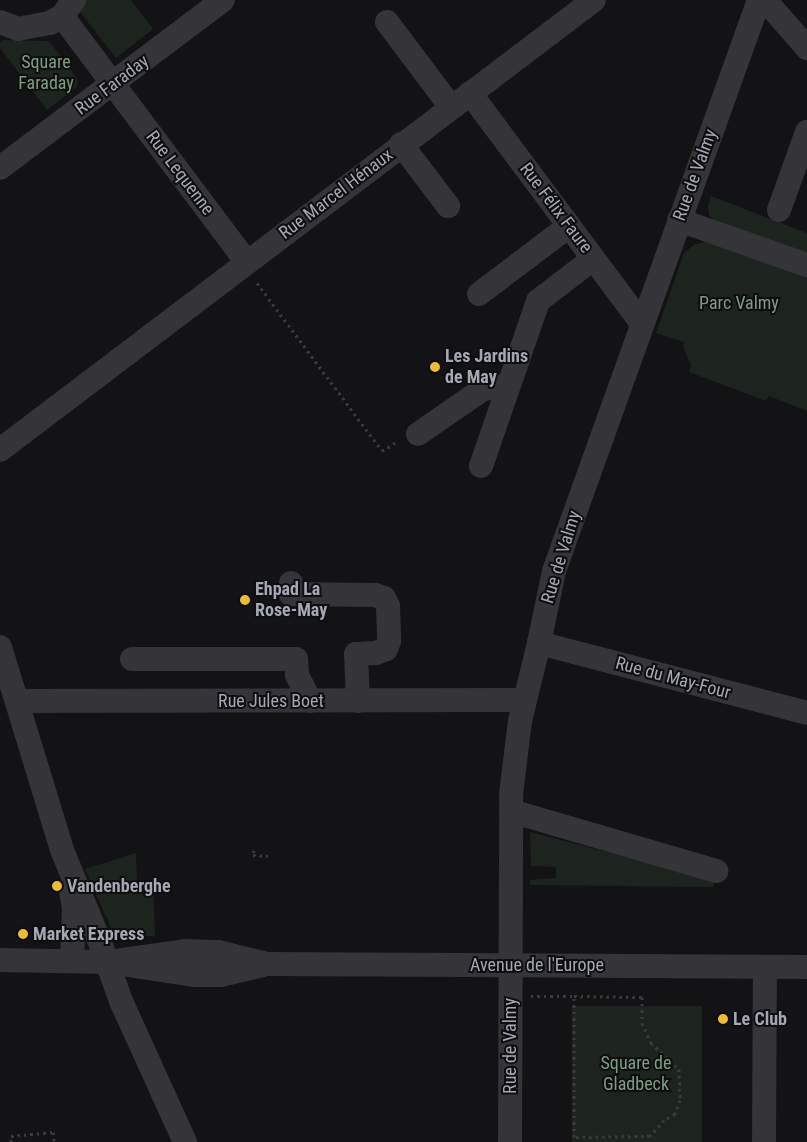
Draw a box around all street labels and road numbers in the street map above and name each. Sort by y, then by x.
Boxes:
street label: Rue Faraday [71,50,153,120]
street label: Rue de Valmy [668,126,722,224]
street label: Rue Lequenne [141,127,219,219]
street label: Rue Marcel Hénaux [275,144,397,244]
street label: Rue Félix Faure [515,159,597,257]
street label: Rue de Valmy [537,508,585,606]
street label: Rue du May-Four [613,652,733,704]
street label: Rue Jules Boet [218,690,324,712]
street label: Avenue de l'Europe [470,954,604,976]
street label: Rue de Valmy [499,998,521,1094]

